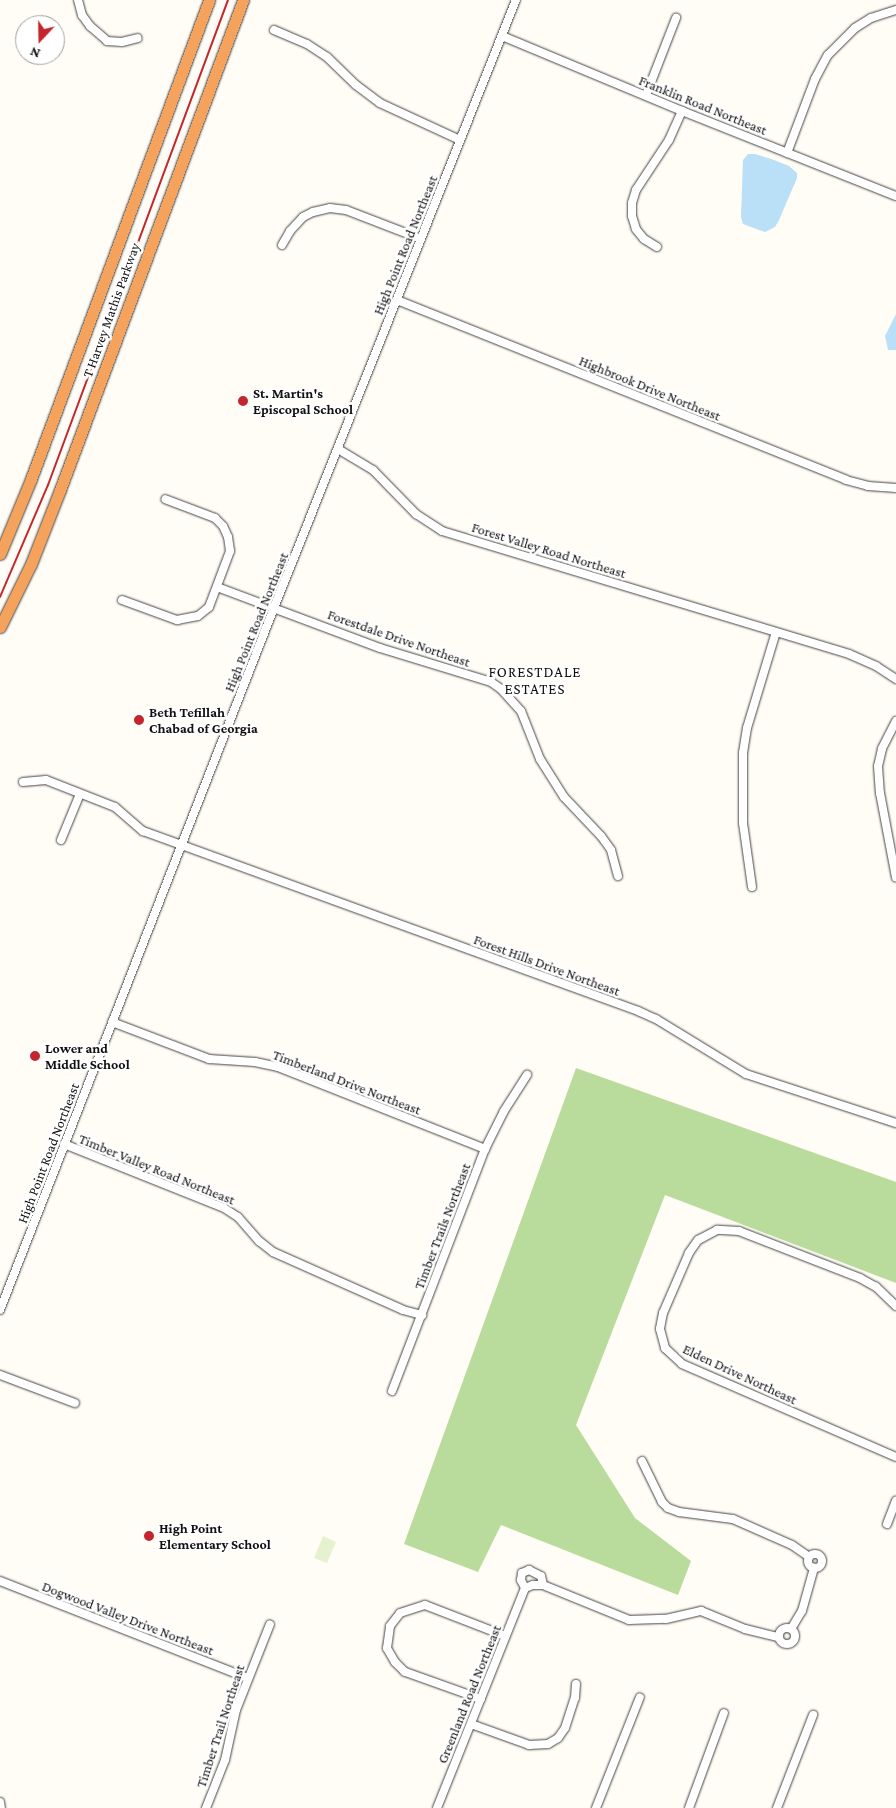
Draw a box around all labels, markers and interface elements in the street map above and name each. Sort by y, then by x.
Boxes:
north arrow [15,15,65,65]
text: N [28,44,42,62]
street label: Franklin Road Northeast [636,72,770,138]
street label: High Point Road Northeast [369,173,441,317]
street label: T Harvey Mathis Parkway [79,240,143,380]
street label: Highbrook Drive Northeast [577,352,723,424]
place label: St. Martin's Episcopal School [253,385,353,418]
marker: St. Martin's Episcopal School [237,395,249,407]
street label: Forest Valley Road Northeast [470,519,628,581]
street label: High Point Road Northeast [220,550,292,694]
street label: Forestdale Drive Northeast [325,606,473,670]
district label: FORESTDALE ESTATES [487,663,583,698]
place label: Beth Tefillah Chabad of Georgia [149,704,258,736]
marker: Beth Tefillah Chabad of Georgia [133,714,145,726]
street label: Forest Hills Drive Northeast [472,931,622,999]
place label: Lower and Middle School [45,1040,130,1072]
street label: Timberland Drive Northeast [270,1046,424,1118]
marker: Lower and Middle School [29,1050,41,1062]
street label: High Point Road Northeast [13,1080,83,1226]
street label: Timber Valley Road Northeast [77,1130,237,1208]
street label: Timber Trails Northeast [410,1161,474,1291]
street label: Elden Drive Northeast [680,1340,800,1408]
place label: High Point Elementary School [159,1520,271,1552]
marker: High Point Elementary School [143,1530,155,1542]
street label: Dogwood Valley Drive Northeast [40,1577,216,1659]
street label: Greenland Road Northeast [433,1622,505,1766]
street label: Timber Trail Northeast [192,1662,248,1790]

